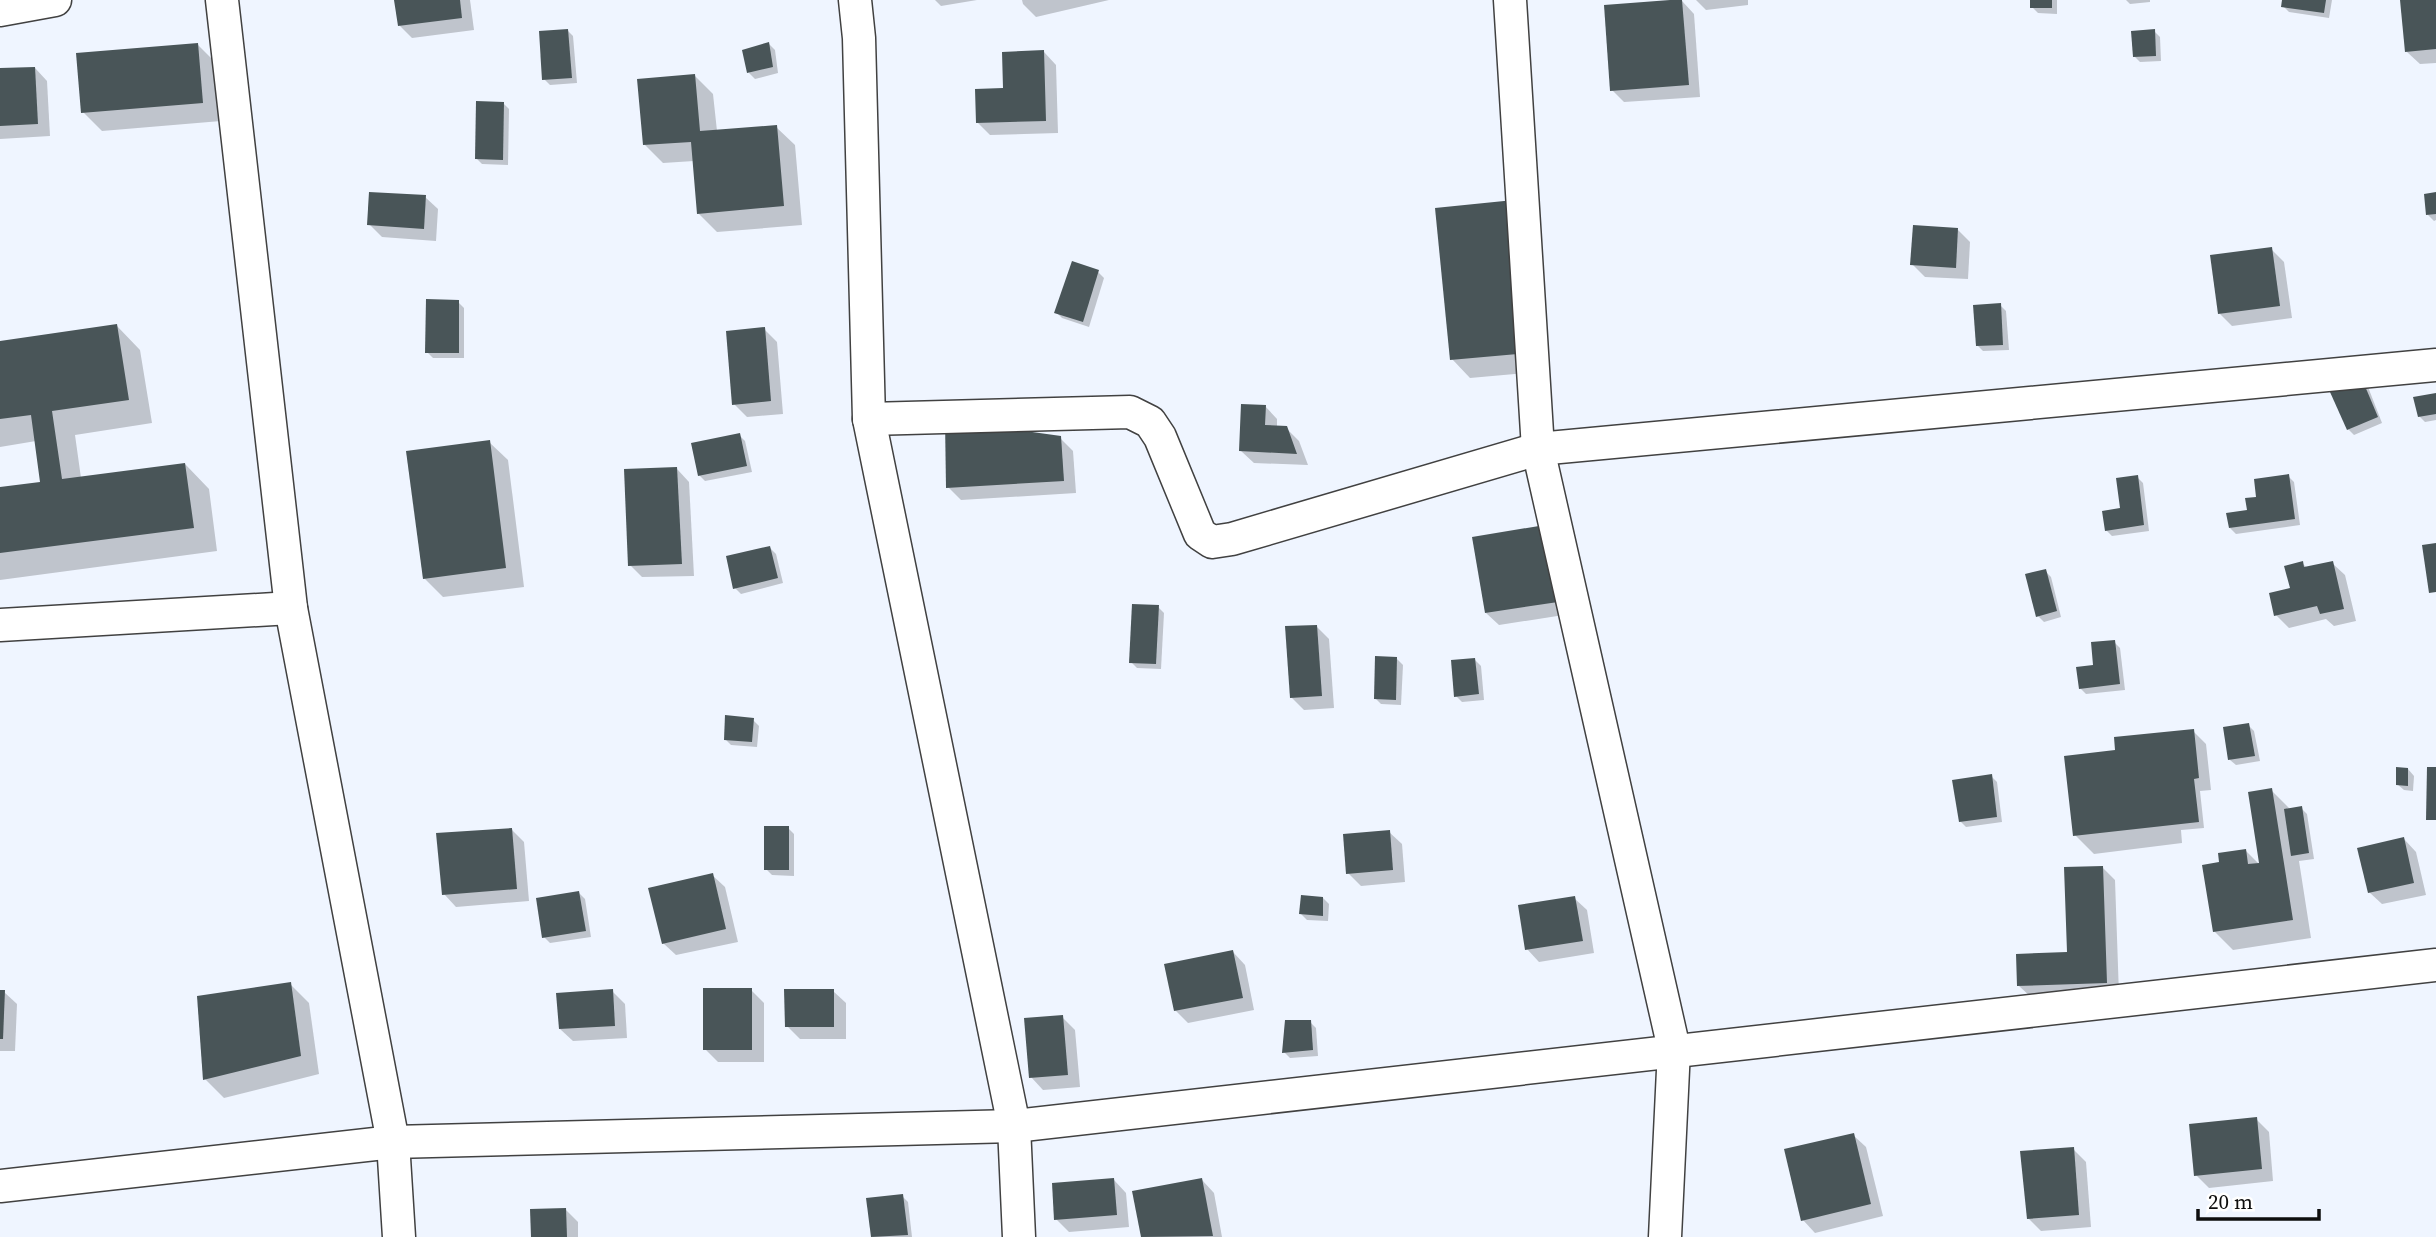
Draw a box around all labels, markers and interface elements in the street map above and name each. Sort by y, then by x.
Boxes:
scale bar [2198,1178,2319,1222]
text: 20 m [2208,1187,2253,1216]

